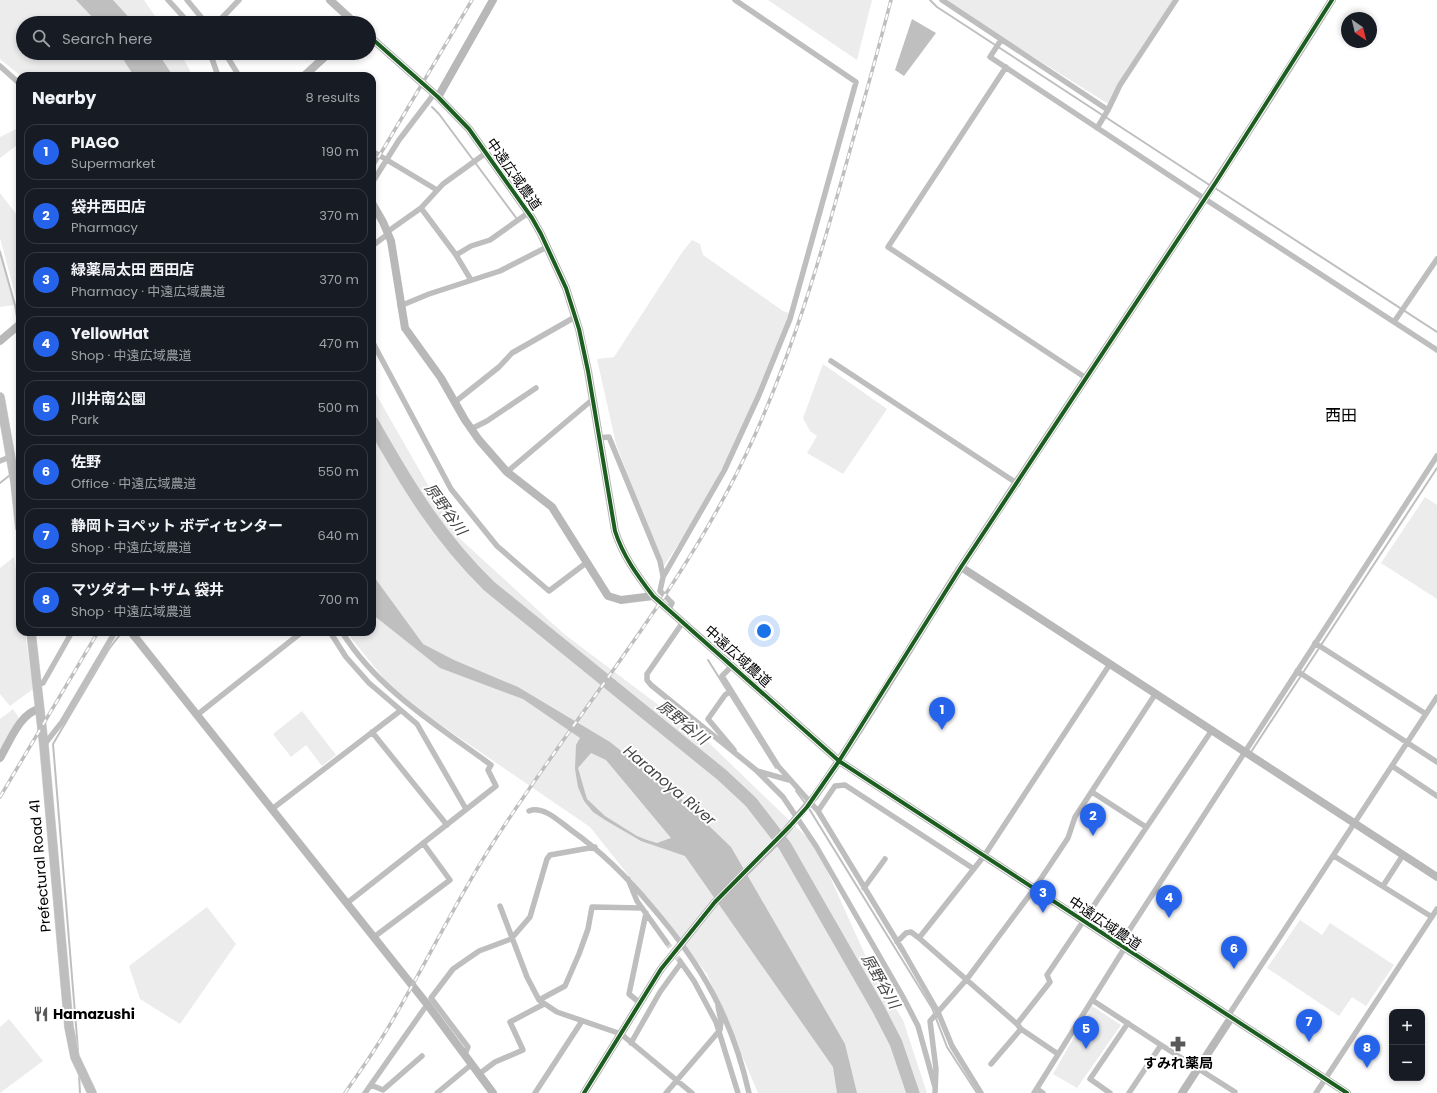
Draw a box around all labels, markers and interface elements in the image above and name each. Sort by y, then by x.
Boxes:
north arrow [1341,12,1377,48]
search box [16,16,376,60]
icon: search [30,27,52,49]
text: Search here [62,28,152,49]
text: Nearby [32,86,96,110]
text: 8 results [306,88,360,107]
text: PIAGO [71,132,119,153]
street label: 中遠広域農道 [482,134,546,214]
text: 1 [44,142,48,161]
text: 190 m [322,142,359,161]
text: Supermarket [71,154,155,173]
text: 袋井西田店 [71,196,146,217]
text: 2 [42,206,50,225]
text: 370 m [319,206,359,225]
text: Pharmacy [71,218,138,237]
text: 緑薬局太田 西田店 [71,259,194,280]
text: 3 [42,270,50,289]
text: 370 m [319,270,359,289]
text: Pharmacy · 中遠広域農道 [71,282,226,301]
text: YellowHat [71,323,149,344]
text: 4 [42,334,50,353]
text: 470 m [319,334,359,353]
text: Shop · 中遠広域農道 [71,346,192,365]
text: 川井南公園 [71,388,146,409]
text: 5 [42,398,50,417]
text: 500 m [318,398,359,417]
district label: 西田 [1325,404,1357,427]
text: Park [71,410,99,429]
text: 佐野 [71,451,101,472]
text: 6 [42,462,50,481]
text: 550 m [318,462,359,481]
text: Office · 中遠広域農道 [71,474,197,493]
water label: 原野谷川 [420,479,473,541]
text: 静岡トヨペット ボディセンター [71,515,283,536]
text: 7 [43,526,49,545]
text: 640 m [318,526,359,545]
text: Shop · 中遠広域農道 [71,538,192,557]
text: マツダオートザム 袋井 [71,579,224,600]
text: 8 [42,590,50,609]
text: 700 m [319,590,359,609]
text: Shop · 中遠広域農道 [71,602,192,621]
street label: 中遠広域農道 [700,620,776,692]
your location [754,621,774,641]
water label: 原野谷川 [653,695,714,750]
pin: 1 [929,697,955,730]
water label: Haranoya River [619,740,721,830]
street label: Prefectural Road 41 [24,799,56,933]
pin: 2 [1080,803,1106,836]
pin: 3 [1030,880,1056,913]
pin: 4 [1156,885,1182,918]
street label: 中遠広域農道 [1065,891,1145,955]
pin: 6 [1221,936,1247,969]
water label: 原野谷川 [857,950,906,1014]
place label: Hamazushi [53,1004,135,1024]
restaurant icon: Hamazushi [32,1005,50,1023]
pin: 7 [1296,1009,1322,1042]
map controls [1389,1009,1425,1081]
button: + [1389,1009,1425,1045]
pin: 5 [1073,1016,1099,1049]
pharmacy icon: すみれ薬局 [1169,1035,1187,1053]
pin: 8 [1354,1035,1380,1068]
button: − [1389,1045,1425,1081]
place label: すみれ薬局 [1143,1053,1213,1073]

